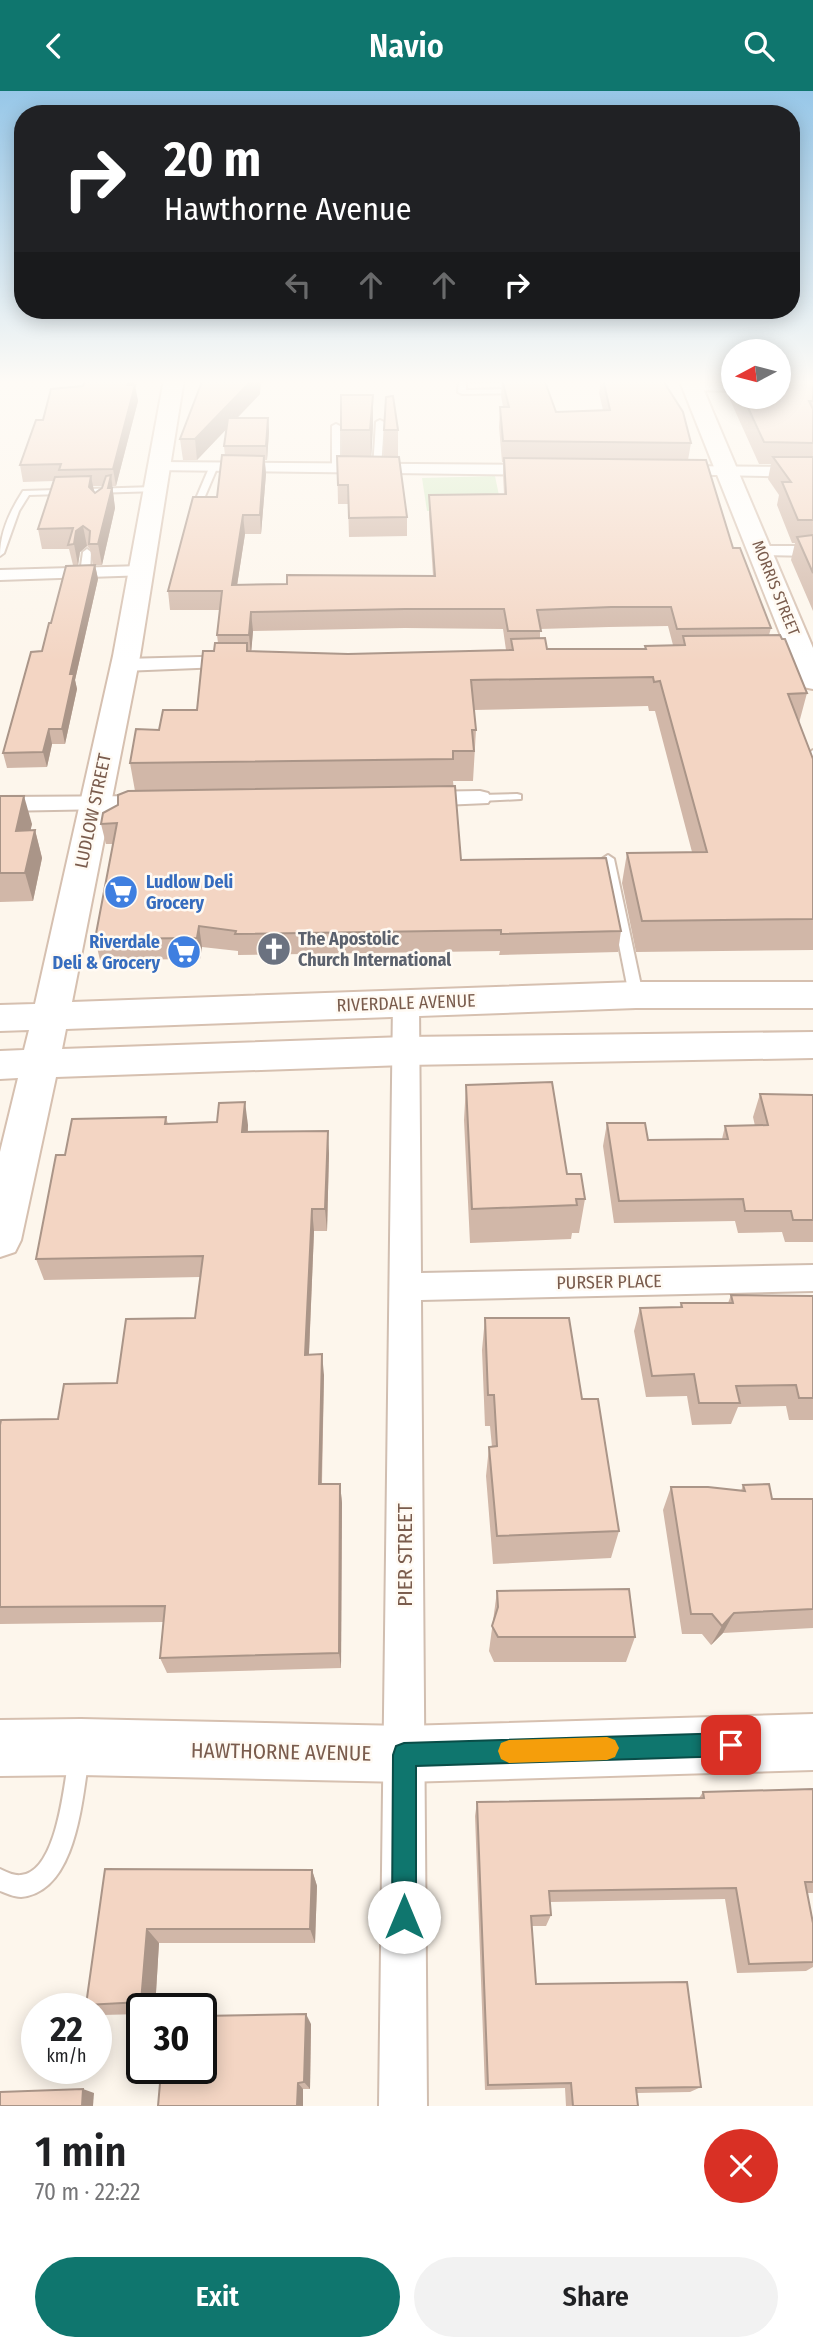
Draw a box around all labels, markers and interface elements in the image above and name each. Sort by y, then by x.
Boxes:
icon: back [35,27,73,65]
text: Navio [369,27,444,65]
icon: search [740,27,778,65]
text: 20 m [164,130,261,189]
icon: right [49,133,140,224]
text: Hawthorne Avenue [164,190,412,228]
icon: left [279,266,317,304]
icon: ahead [352,266,390,304]
icon: ahead [425,266,463,304]
icon: right [498,266,536,304]
north arrow [721,339,791,409]
map controls [721,339,791,409]
street label: MORRIS STREET [748,538,804,639]
street label: LUDLOW STREET [70,751,116,870]
place label: Ludlow Deli Grocery [146,871,233,914]
supermarket icon: Ludlow Deli Grocery [102,873,140,911]
place label: The Apostolic Church International [298,928,451,971]
church icon: The Apostolic Church International [255,930,293,968]
place label: Riverdale Deli & Grocery [53,931,160,974]
supermarket icon: Riverdale Deli & Grocery [165,933,203,971]
street label: RIVERDALE AVENUE [336,990,476,1016]
street label: PURSER PLACE [556,1270,662,1294]
street label: PIER STREET [392,1503,418,1607]
pin [701,1715,761,1775]
icon: arrive [712,1726,750,1764]
street label: HAWTHORNE AVENUE [191,1737,372,1767]
position arrow [367,1880,441,1954]
speed limit sign: 30 [126,1993,217,2084]
text: 22 [50,2008,83,2050]
text: km/h [46,2045,87,2067]
text: 1 min [35,2127,126,2177]
button: close [704,2129,778,2203]
text: 70 m · 22:22 [35,2178,140,2206]
button: Exit [35,2257,400,2337]
button: Share [414,2257,778,2337]

